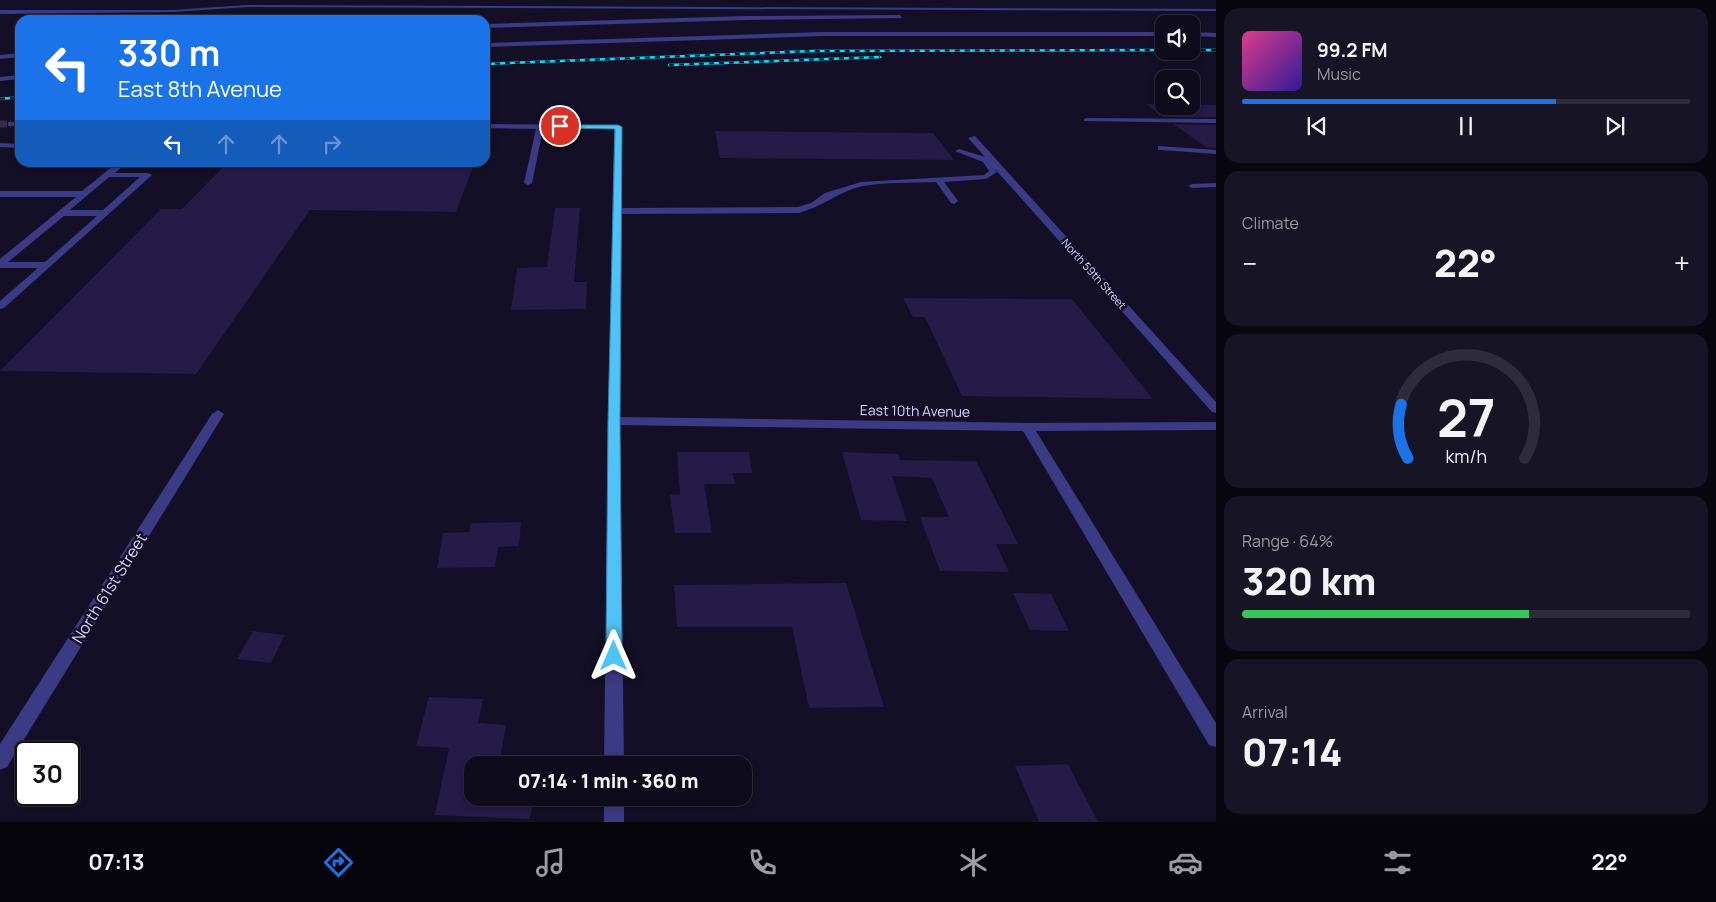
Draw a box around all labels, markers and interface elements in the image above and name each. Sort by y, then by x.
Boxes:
map controls [1155,15,1200,115]
button: sound [1155,15,1200,60]
text: 330 m [118,29,220,77]
icon: left [35,35,100,100]
text: 99.2 FM [1317,37,1388,63]
text: Music [1317,63,1361,85]
button: search [1155,70,1200,115]
text: East 8th Avenue [118,74,282,104]
pin [539,105,581,147]
icon: arrive [546,112,574,140]
icon: previous [1303,112,1331,140]
icon: pause [1452,112,1480,140]
icon: next [1601,112,1629,140]
icon: left [159,130,187,158]
icon: ahead [212,130,240,158]
icon: ahead [265,130,293,158]
icon: right [318,130,346,158]
text: Climate [1242,212,1299,234]
street label: North 59th Street [1059,235,1130,312]
text: 22° [1434,236,1497,288]
text: − [1242,244,1257,282]
text: + [1674,244,1690,282]
text: 27 [1437,382,1495,453]
street label: East 10th Avenue [860,400,970,421]
text: km/h [1445,444,1487,468]
street label: North 61st Street [66,529,152,647]
text: Range · 64% [1242,530,1333,552]
text: 320 km [1242,554,1376,606]
position arrow [587,629,639,681]
text: Arrival [1242,701,1288,723]
text: 07:14 [1242,725,1342,777]
speed limit sign: 30 [15,741,80,806]
text: 07:14 · 1 min · 360 m [518,768,698,794]
icon: directions [321,845,356,880]
icon: music [533,845,568,880]
icon: phone [745,845,780,880]
icon: climate [956,845,991,880]
icon: car [1168,845,1203,880]
icon: filters [1380,845,1415,880]
text: 07:13 [88,847,145,877]
text: 22° [1591,847,1628,877]

